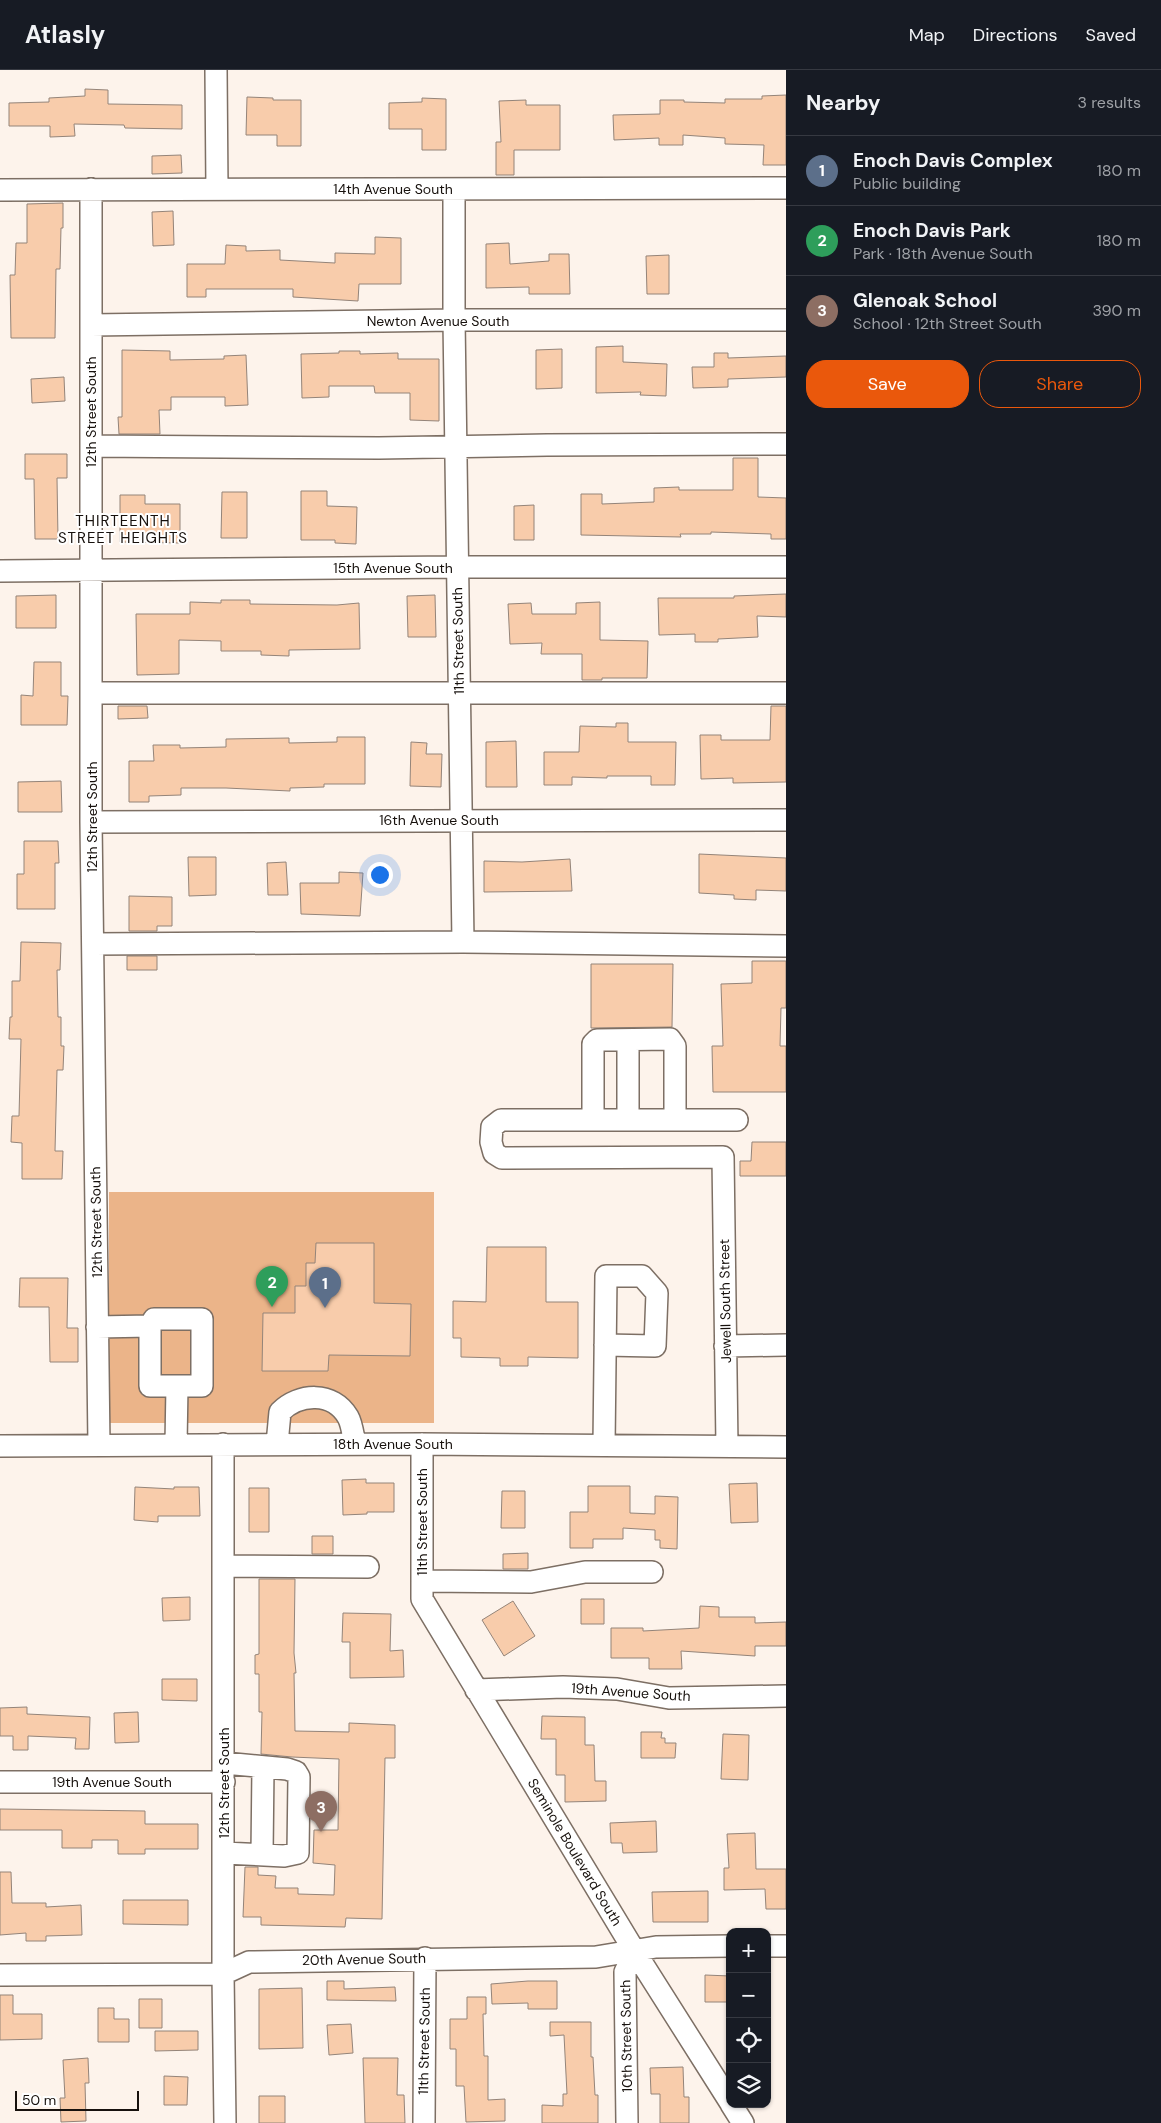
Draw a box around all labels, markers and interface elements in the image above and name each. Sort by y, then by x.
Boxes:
text: Atlasly [25,19,105,50]
text: Map [909,23,945,47]
text: Directions [973,23,1058,47]
text: Saved [1086,23,1136,47]
text: Nearby [806,89,880,117]
text: 3 results [1078,92,1141,113]
text: Enoch Davis Complex [853,148,1053,173]
text: 1 [819,160,825,181]
text: 180 m [1097,160,1141,181]
text: Public building [853,173,961,194]
street label: 14th Avenue South [333,180,453,198]
text: Enoch Davis Park [853,218,1011,243]
text: 2 [817,230,827,251]
text: 180 m [1097,230,1141,251]
text: Park · 18th Avenue South [853,243,1033,264]
text: Glenoak School [853,288,997,313]
text: 3 [817,300,827,321]
text: 390 m [1093,300,1141,321]
street label: Newton Avenue South [367,312,509,330]
text: School · 12th Street South [853,313,1042,334]
street label: 12th Street South [82,356,100,468]
button: Save [806,360,969,408]
button: Share [979,360,1141,408]
district label: THIRTEENTH STREET HEIGHTS [58,511,188,548]
street label: 15th Avenue South [333,559,453,577]
street label: 11th Street South [448,587,468,695]
street label: 12th Street South [83,761,101,873]
street label: 16th Avenue South [379,811,499,829]
your location [367,862,393,888]
street label: 12th Street South [86,1166,106,1278]
street label: Jewell South Street [715,1239,735,1363]
pin: 2 [256,1266,288,1307]
pin: 1 [309,1267,341,1308]
street label: 18th Avenue South [333,1435,453,1453]
street label: 11th Street South [413,1468,431,1576]
street label: 19th Avenue South [571,1679,691,1705]
street label: 12th Street South [215,1727,233,1839]
street label: 19th Avenue South [52,1773,172,1791]
street label: Seminole Boulevard South [524,1775,626,1929]
pin: 3 [305,1791,337,1832]
map controls [726,1928,771,2108]
button: + [726,1928,771,1973]
street label: 20th Avenue South [302,1949,426,1969]
button: − [726,1973,771,2018]
street label: 10th Street South [616,1980,636,2092]
street label: 11th Street South [414,1987,434,2095]
button: locate [726,2018,771,2063]
button: layers [726,2063,771,2108]
scale bar [15,2088,139,2111]
text: 50 m [22,2091,56,2109]

